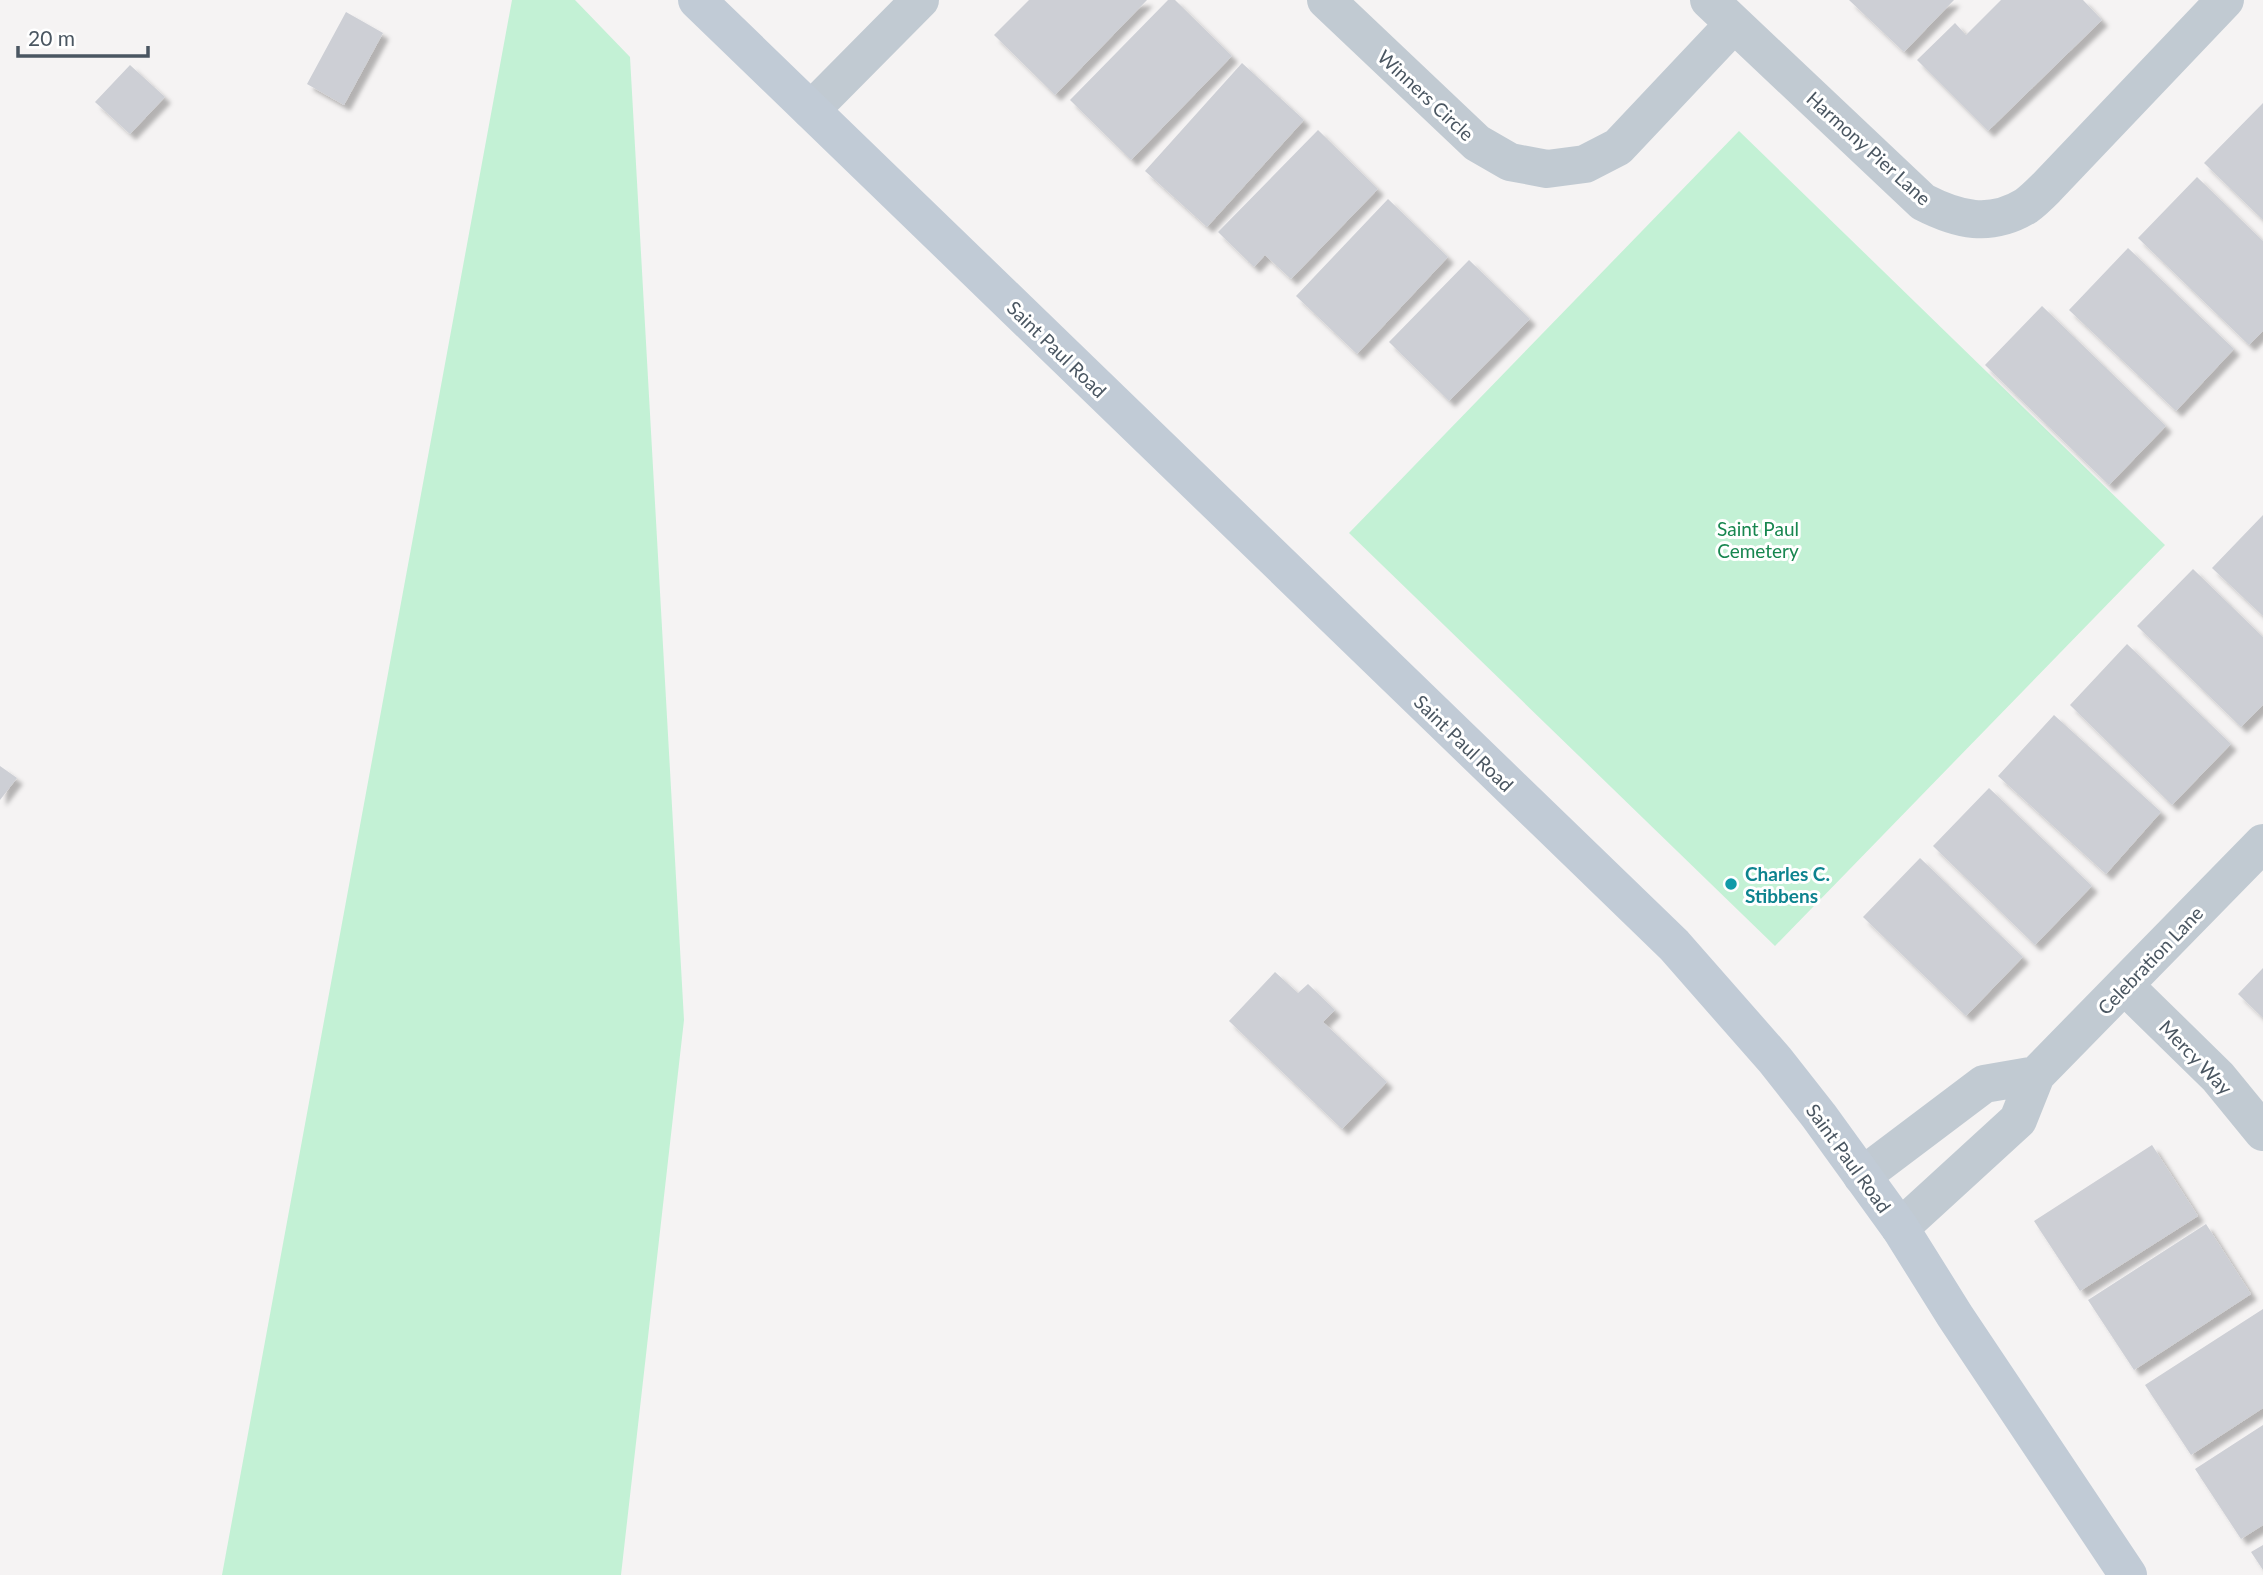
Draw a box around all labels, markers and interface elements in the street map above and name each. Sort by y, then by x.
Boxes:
scale bar [18,14,147,58]
text: 20 m [28,25,75,50]
street label: Winners Circle [1373,45,1479,145]
street label: Harmony Pier Lane [1802,86,1936,210]
street label: Saint Paul Road [1003,296,1111,402]
park label: Saint Paul Cemetery [1717,517,1799,562]
street label: Saint Paul Road [1410,690,1518,796]
place label: Charles C. Stibbens [1745,862,1830,907]
marker: Charles C. Stibbens [1723,876,1739,892]
street label: Celebration Lane [2093,901,2207,1019]
street label: Mercy Way [2155,1015,2237,1099]
street label: Saint Paul Road [1802,1099,1896,1217]

